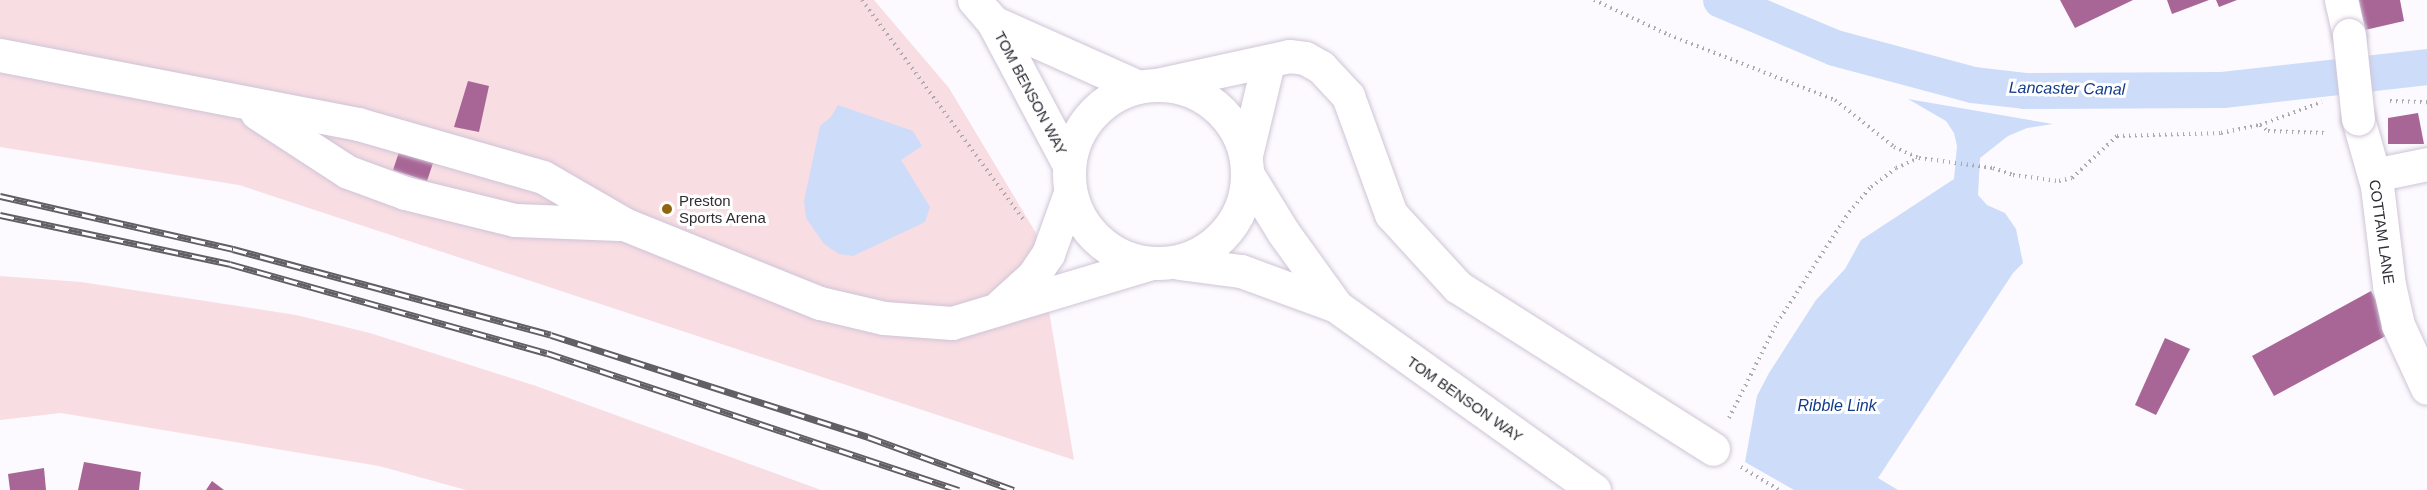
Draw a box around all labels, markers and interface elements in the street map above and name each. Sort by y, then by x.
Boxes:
street label: TOM BENSON WAY [991,28,1071,158]
water label: Lancaster Canal [2009,78,2125,100]
street label: COTTAM LANE [2366,178,2398,286]
place label: Preston Sports Arena [679,191,767,226]
marker: Preston Sports Arena [660,202,674,216]
street label: TOM BENSON WAY [1404,352,1526,446]
water label: Ribble Link [1797,396,1877,416]

